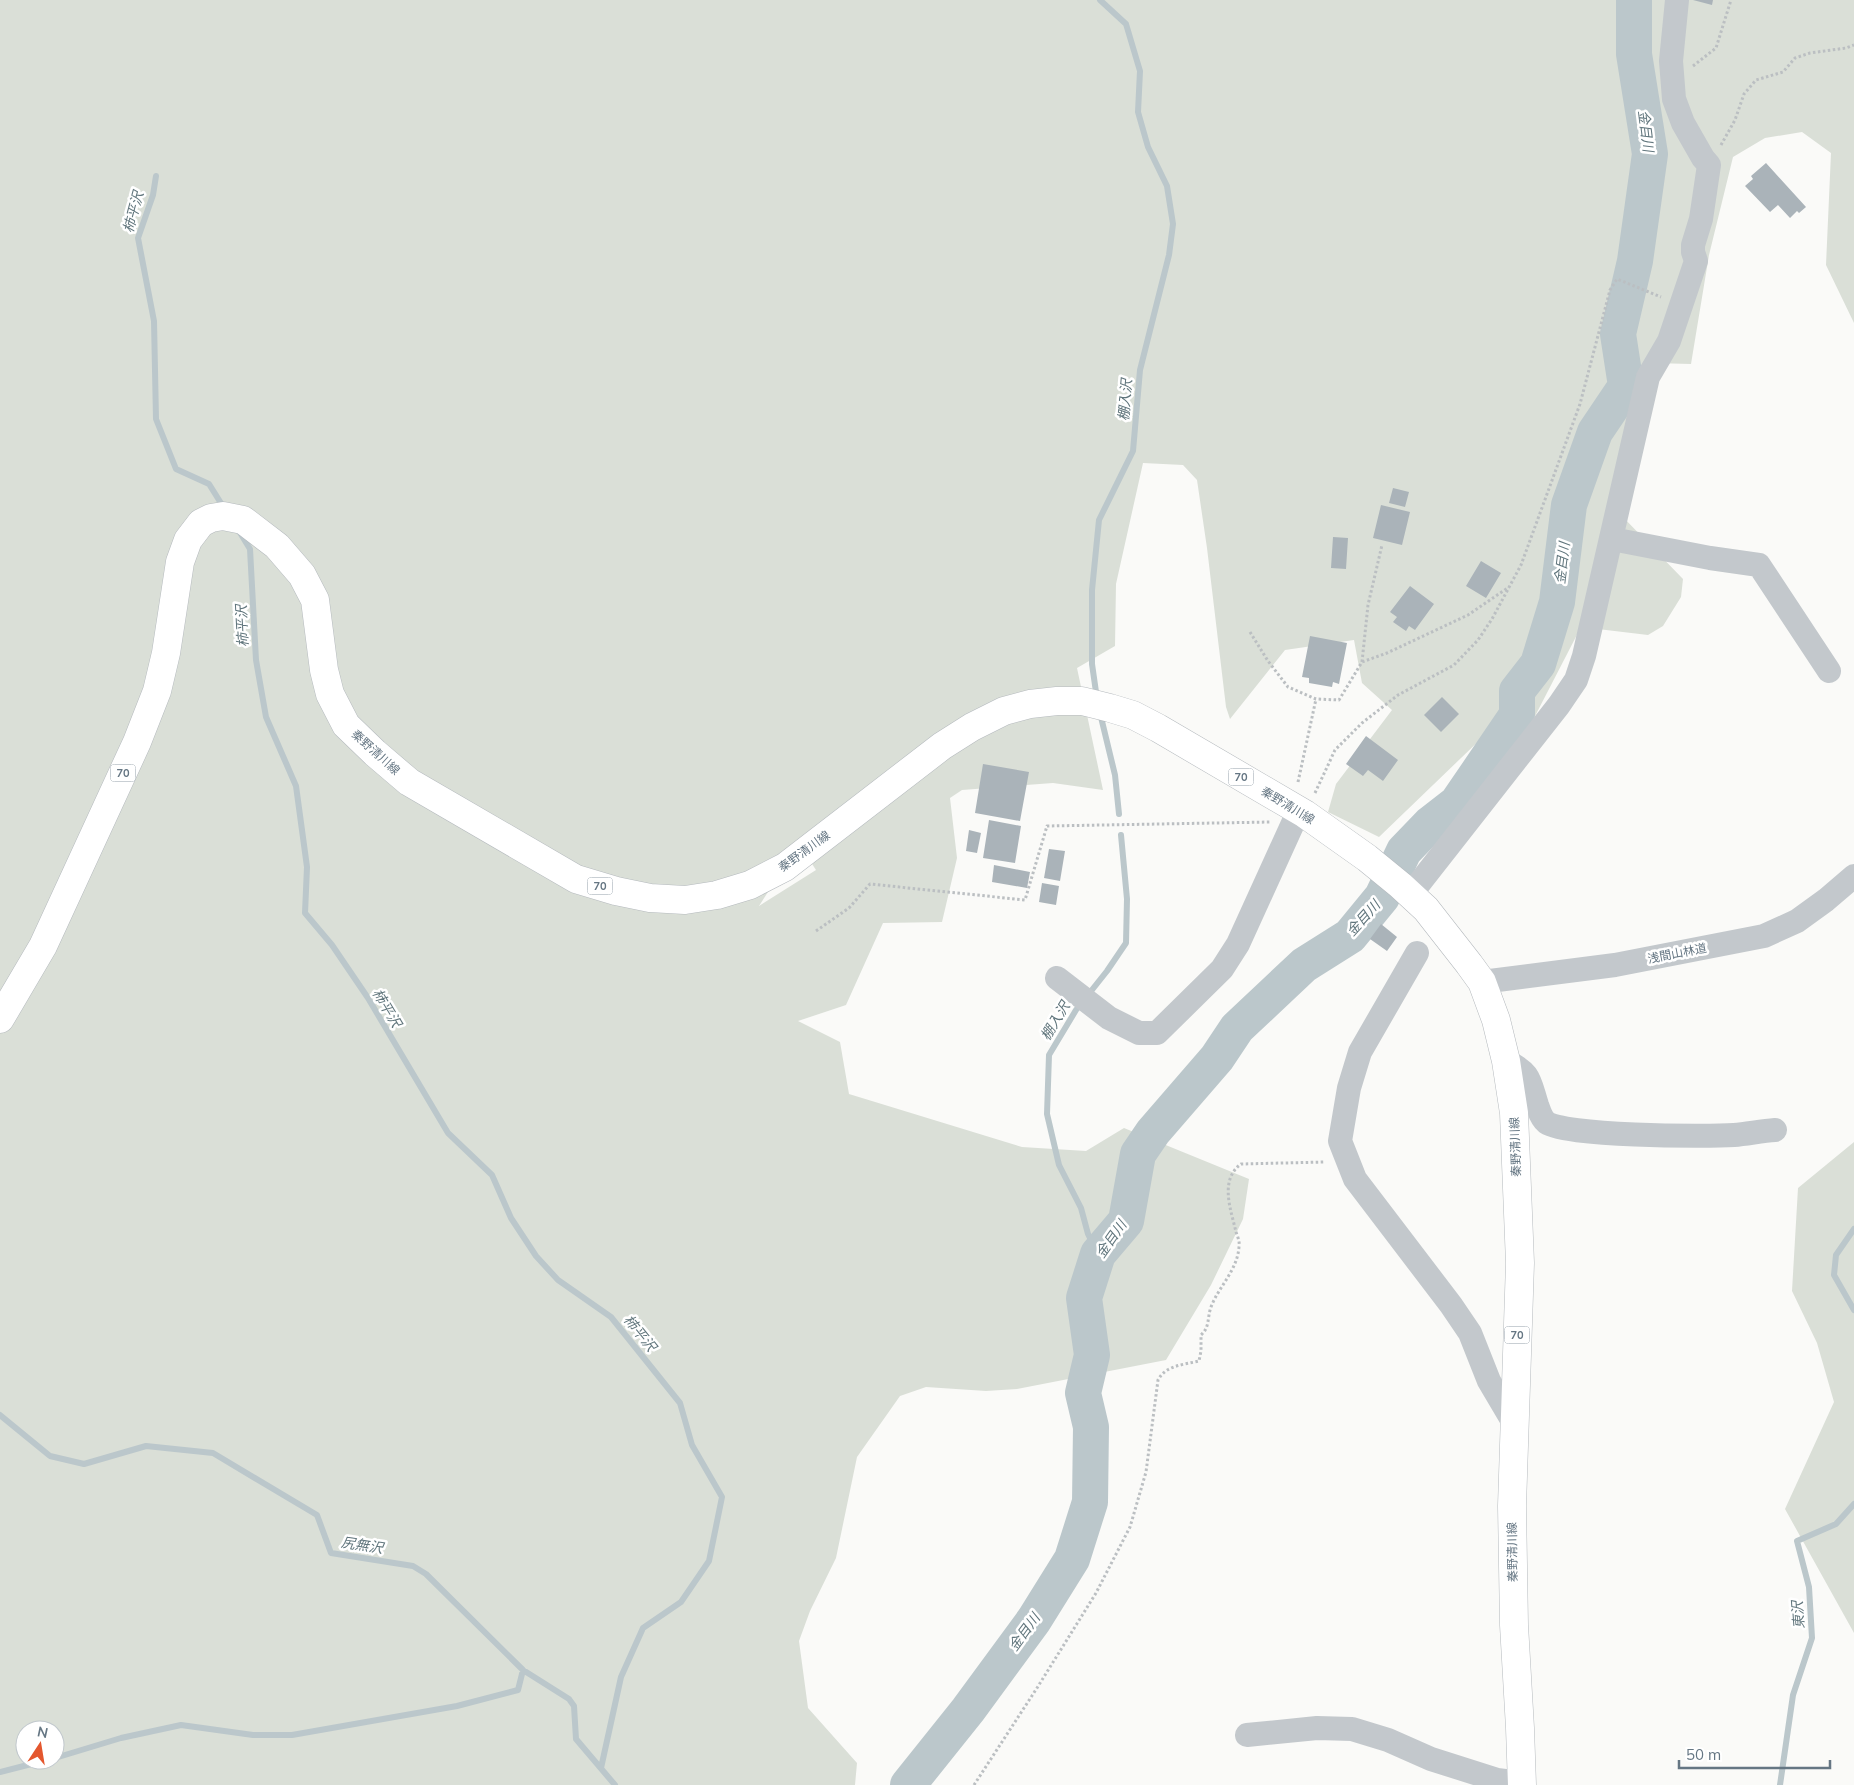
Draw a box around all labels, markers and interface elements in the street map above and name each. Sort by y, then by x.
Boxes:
water label: 金目川 [1635,109,1658,155]
water label: 柿平沢 [119,187,148,235]
water label: 棚入沢 [1114,376,1136,422]
water label: 金目川 [1551,539,1574,585]
water label: 柿平沢 [232,603,252,647]
street label: 秦野清川線 [349,726,403,778]
road number: 70 [110,764,136,781]
road number: 70 [1228,769,1254,786]
street label: 秦野清川線 [1258,783,1318,827]
street label: 秦野清川線 [775,827,833,875]
road number: 70 [588,878,612,894]
water label: 金目川 [1342,895,1385,940]
street label: 浅間山林道 [1646,940,1708,966]
water label: 柿平沢 [368,985,407,1032]
water label: 棚入沢 [1036,997,1075,1044]
street label: 秦野清川線 [1506,1117,1524,1177]
water label: 金目川 [1092,1215,1132,1261]
water label: 柿平沢 [620,1311,661,1357]
road number: 70 [1504,1326,1530,1344]
street label: 秦野清川線 [1504,1522,1520,1582]
water label: 尻無沢 [340,1533,386,1557]
water label: 東沢 [1788,1598,1808,1630]
water label: 金目川 [1004,1608,1045,1654]
north arrow [15,1720,65,1770]
text: N [36,1722,50,1742]
scale bar [1679,1738,1830,1770]
text: 50 m [1686,1745,1721,1764]

